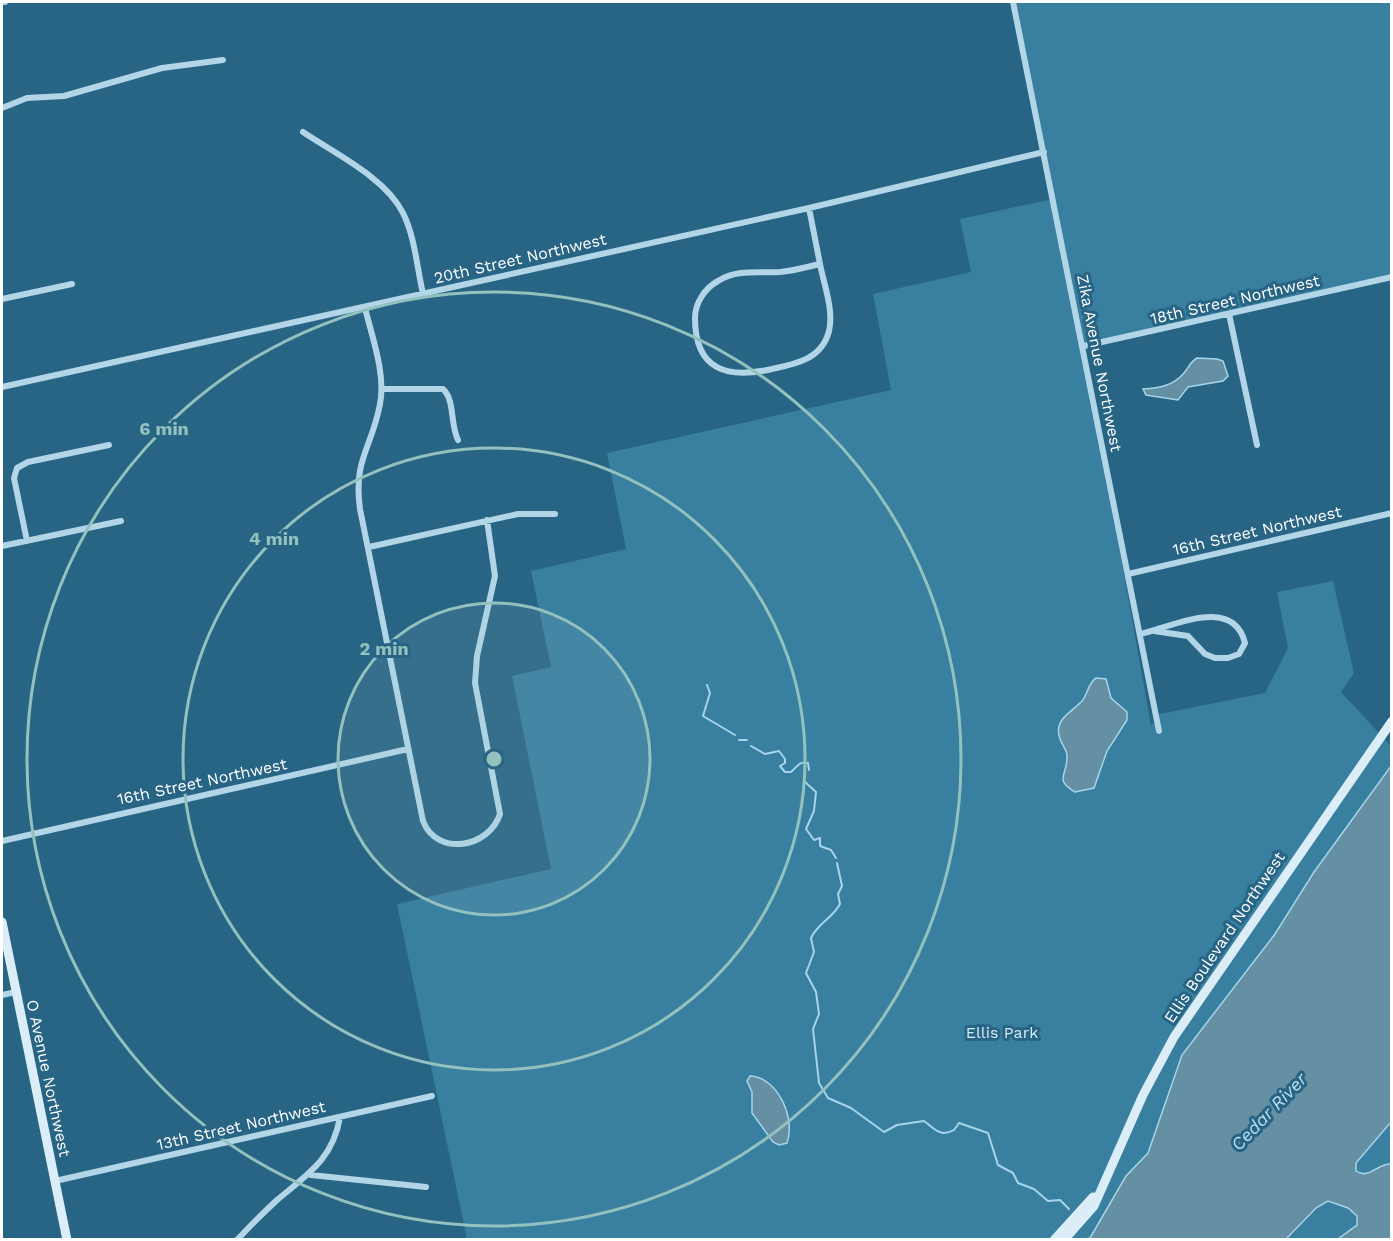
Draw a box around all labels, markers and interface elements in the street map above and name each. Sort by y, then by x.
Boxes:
street label: 20th Street Northwest [432,229,608,288]
street label: 18th Street Northwest [1149,271,1322,328]
street label: Zika Avenue Northwest [1073,273,1126,454]
text: 6 min [139,418,189,439]
street label: 16th Street Northwest [1171,502,1344,559]
text: 4 min [249,528,299,549]
text: 2 min [359,638,409,659]
centre of rings [484,749,504,769]
street label: 16th Street Northwest [116,754,289,809]
street label: Ellis Boulevard Northwest [1160,848,1289,1026]
street label: O Avenue Northwest [23,998,75,1159]
park label: Ellis Park [966,1023,1038,1042]
water label: Cedar River [1227,1068,1311,1155]
street label: 13th Street Northwest [155,1097,328,1154]

